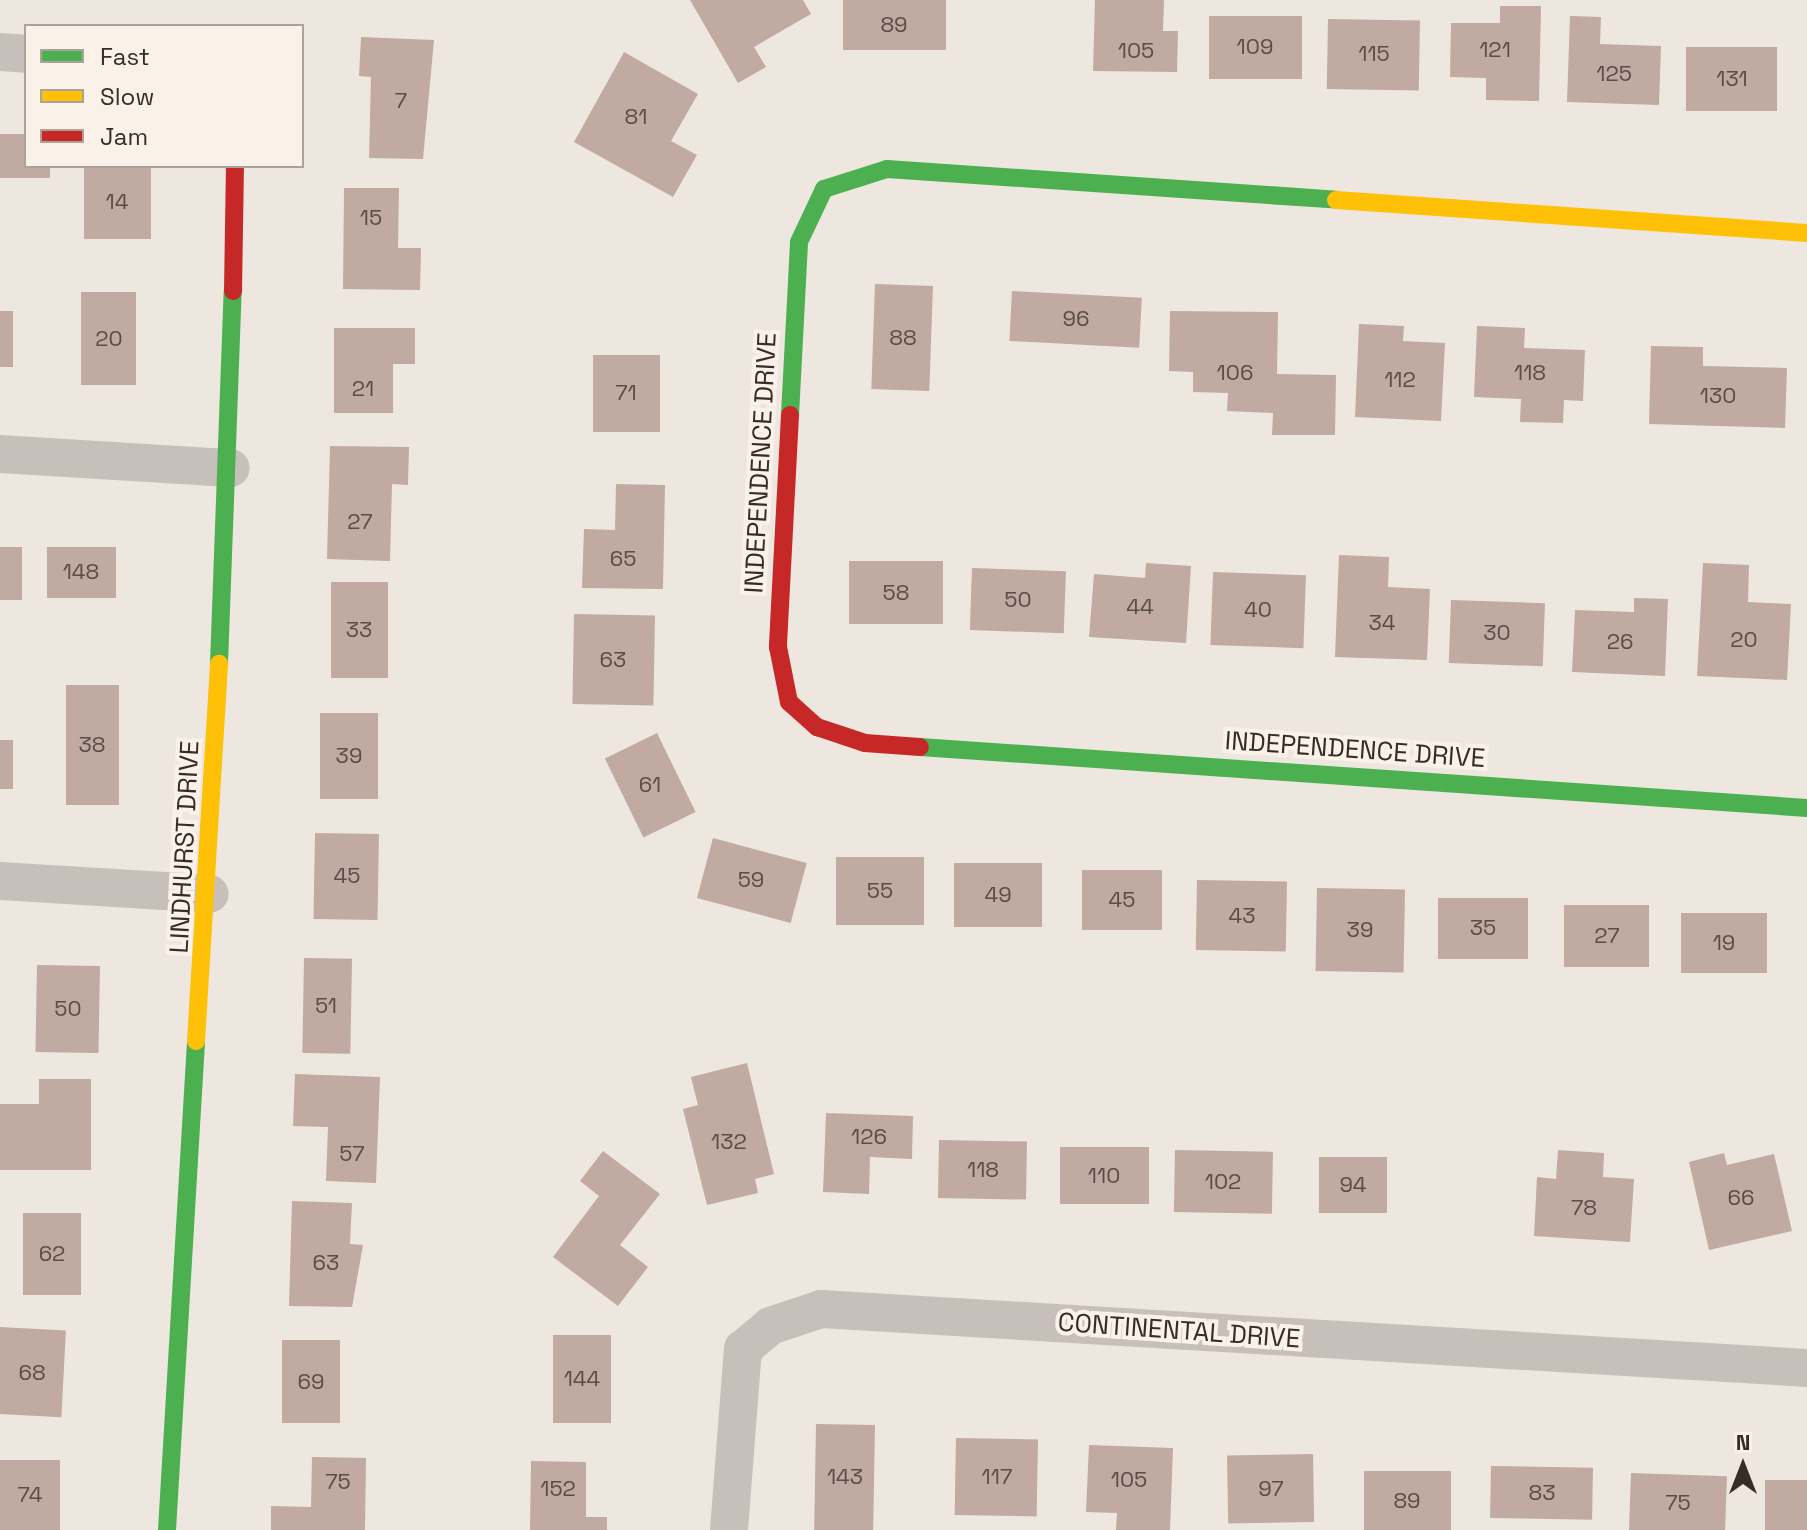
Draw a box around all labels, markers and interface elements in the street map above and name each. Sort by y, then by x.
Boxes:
house number: 89 [880,12,908,38]
legend [24,24,304,168]
house number: 109 [1237,34,1273,60]
house number: 121 [1479,37,1511,63]
house number: 105 [1118,38,1154,64]
text: Fast [100,41,150,72]
house number: 115 [1358,41,1390,67]
house number: 125 [1596,61,1632,87]
house number: 131 [1716,66,1748,92]
text: Slow [100,81,154,112]
house number: 7 [395,88,407,114]
house number: 81 [625,104,647,130]
text: Jam [100,121,148,152]
house number: 14 [106,189,128,215]
house number: 15 [360,205,382,231]
house number: 96 [1063,306,1089,332]
house number: 88 [889,325,917,351]
house number: 20 [95,326,123,352]
street label: INDEPENDENCE DRIVE [739,332,783,594]
house number: 106 [1217,360,1253,386]
house number: 118 [1514,360,1546,386]
house number: 112 [1384,367,1416,393]
house number: 21 [352,376,374,402]
house number: 71 [615,380,637,406]
house number: 130 [1700,383,1736,409]
house number: 27 [347,509,373,535]
house number: 65 [610,546,636,572]
house number: 148 [63,559,99,585]
house number: 58 [883,580,909,606]
house number: 50 [1004,587,1032,613]
house number: 44 [1126,594,1154,620]
house number: 40 [1244,597,1272,623]
house number: 34 [1368,610,1396,636]
house number: 33 [346,617,372,643]
house number: 30 [1483,620,1511,646]
house number: 20 [1730,627,1758,653]
house number: 26 [1607,629,1633,655]
house number: 63 [600,647,626,673]
street label: INDEPENDENCE DRIVE [1224,725,1486,775]
house number: 38 [79,732,105,758]
street label: LINDHURST DRIVE [164,739,206,955]
house number: 39 [336,743,362,769]
house number: 61 [639,772,661,798]
house number: 45 [334,863,360,889]
house number: 59 [738,867,764,893]
house number: 55 [867,878,893,904]
house number: 49 [984,882,1012,908]
house number: 45 [1109,887,1135,913]
house number: 43 [1228,903,1256,929]
house number: 35 [1470,915,1496,941]
house number: 39 [1347,917,1373,943]
house number: 27 [1594,923,1620,949]
house number: 19 [1713,930,1735,956]
house number: 51 [315,993,337,1019]
house number: 50 [54,996,82,1022]
house number: 126 [851,1124,887,1150]
house number: 132 [711,1129,747,1155]
house number: 57 [339,1141,365,1167]
house number: 118 [967,1157,999,1183]
house number: 110 [1088,1163,1120,1189]
house number: 102 [1205,1169,1241,1195]
house number: 94 [1339,1172,1367,1198]
house number: 66 [1728,1185,1754,1211]
house number: 78 [1571,1195,1597,1221]
house number: 62 [39,1241,65,1267]
house number: 63 [313,1250,339,1276]
street label: CONTINENTAL DRIVE [1056,1307,1302,1355]
house number: 68 [18,1360,46,1386]
house number: 144 [564,1366,600,1392]
house number: 69 [298,1369,324,1395]
north arrow [1703,1426,1783,1506]
text: N [1736,1428,1750,1456]
house number: 143 [827,1464,863,1490]
house number: 117 [982,1464,1012,1490]
house number: 105 [1111,1467,1147,1493]
house number: 75 [325,1469,351,1495]
house number: 152 [540,1476,576,1502]
house number: 97 [1258,1476,1284,1502]
house number: 83 [1529,1480,1555,1506]
house number: 74 [18,1482,42,1508]
house number: 89 [1393,1488,1421,1514]
house number: 75 [1665,1490,1691,1516]

